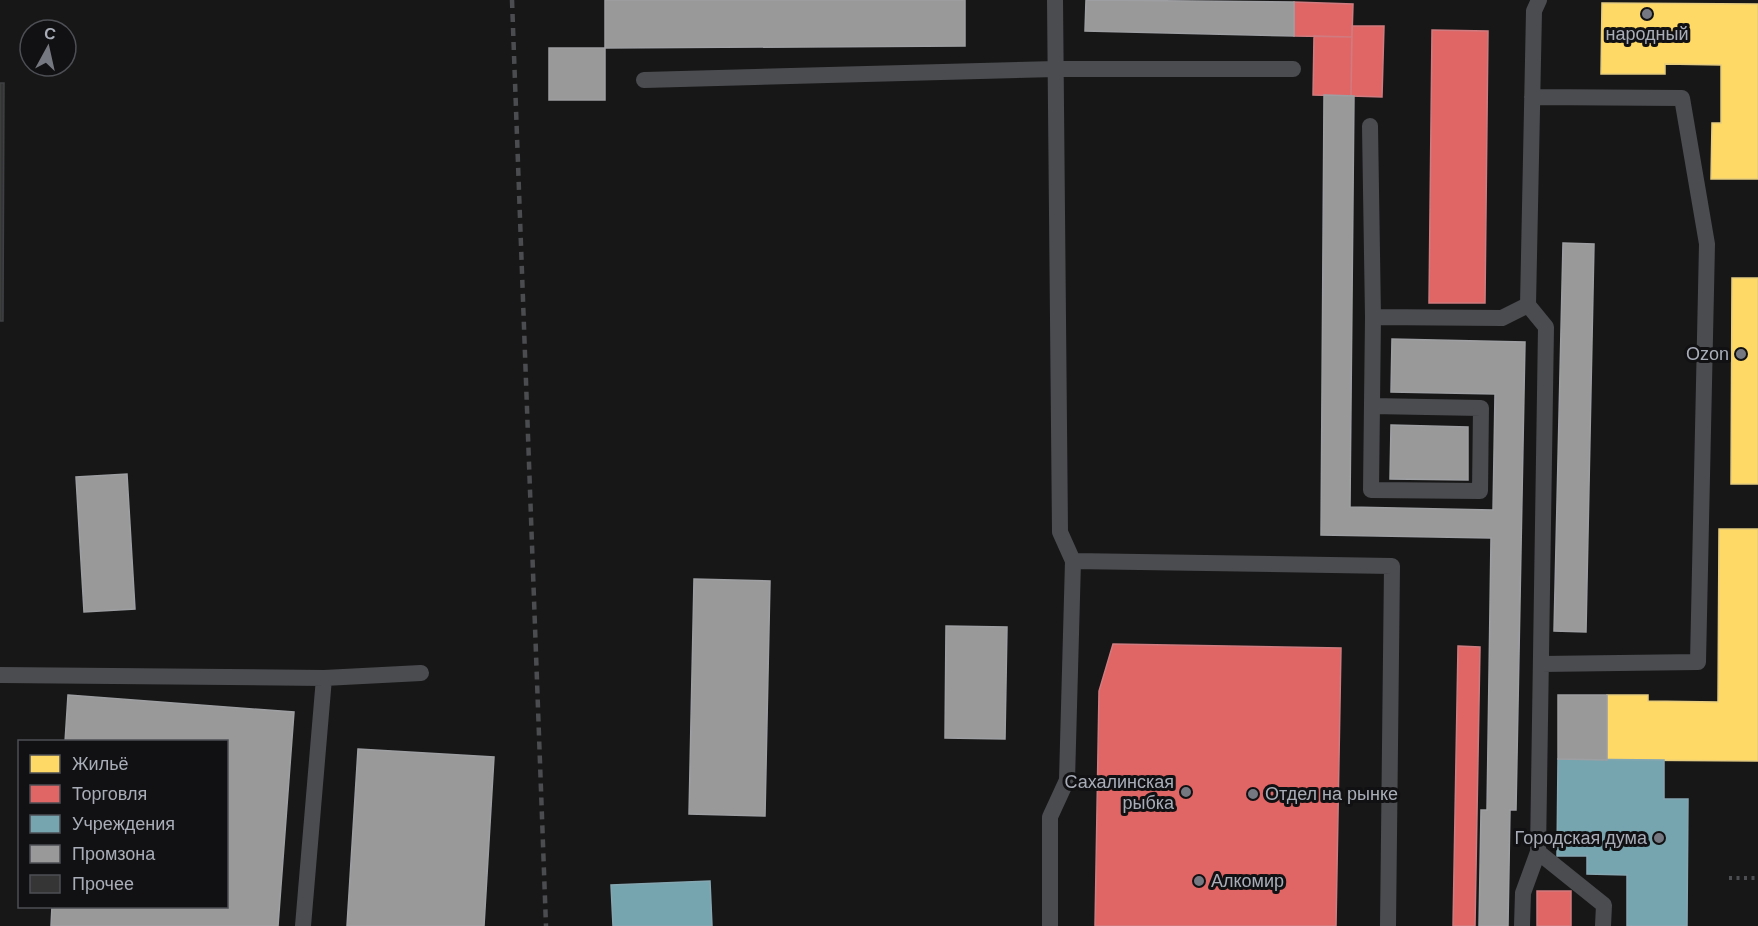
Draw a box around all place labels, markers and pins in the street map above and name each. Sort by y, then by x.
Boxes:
marker: народный [1640,7,1654,21]
place label: народный [1605,24,1689,44]
place label: Ozon [1686,344,1729,364]
marker: Ozon [1734,347,1748,361]
place label: Сахалинская рыбка [1064,772,1175,813]
place label: Отдел на рынке [1265,784,1398,804]
marker: Сахалинская рыбка [1179,785,1193,799]
marker: Отдел на рынке [1246,787,1260,801]
place label: Городская дума [1515,828,1648,848]
marker: Городская дума [1652,831,1666,845]
place label: Алкомир [1211,871,1284,891]
marker: Алкомир [1192,874,1206,888]

